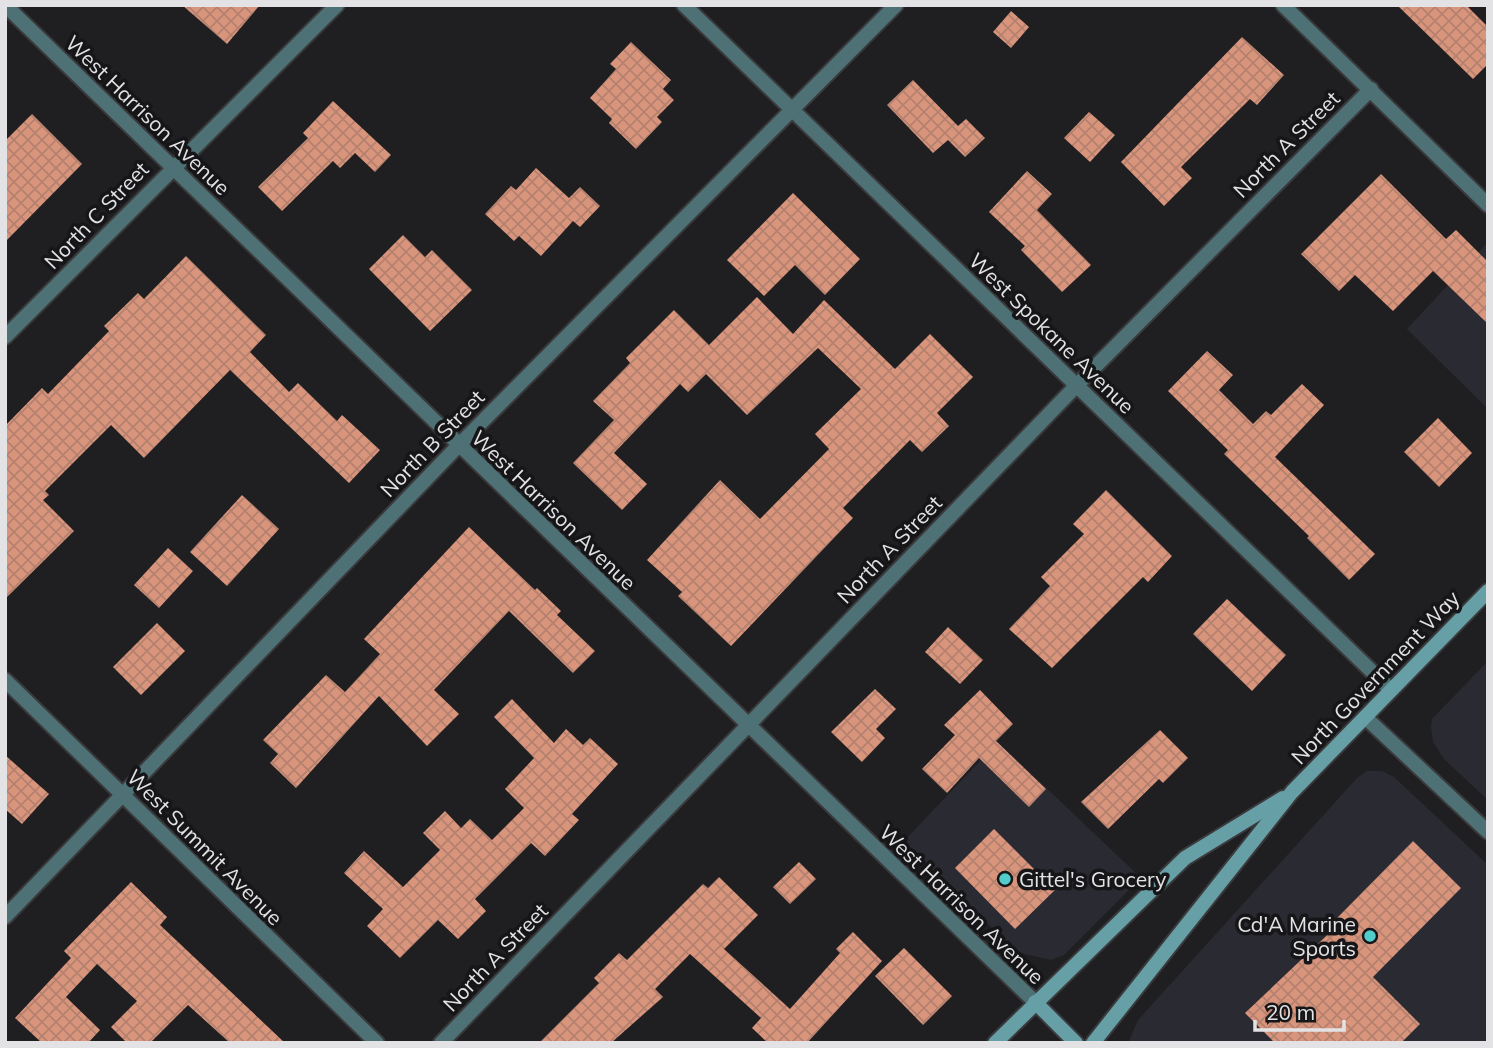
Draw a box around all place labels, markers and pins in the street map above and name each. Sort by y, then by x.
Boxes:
place label: Gittel's Grocery [1019,866,1166,892]
marker: Gittel's Grocery [997,871,1013,887]
place label: Cd'A Marine Sports [1237,911,1356,961]
marker: Cd'A Marine Sports [1362,928,1378,944]

